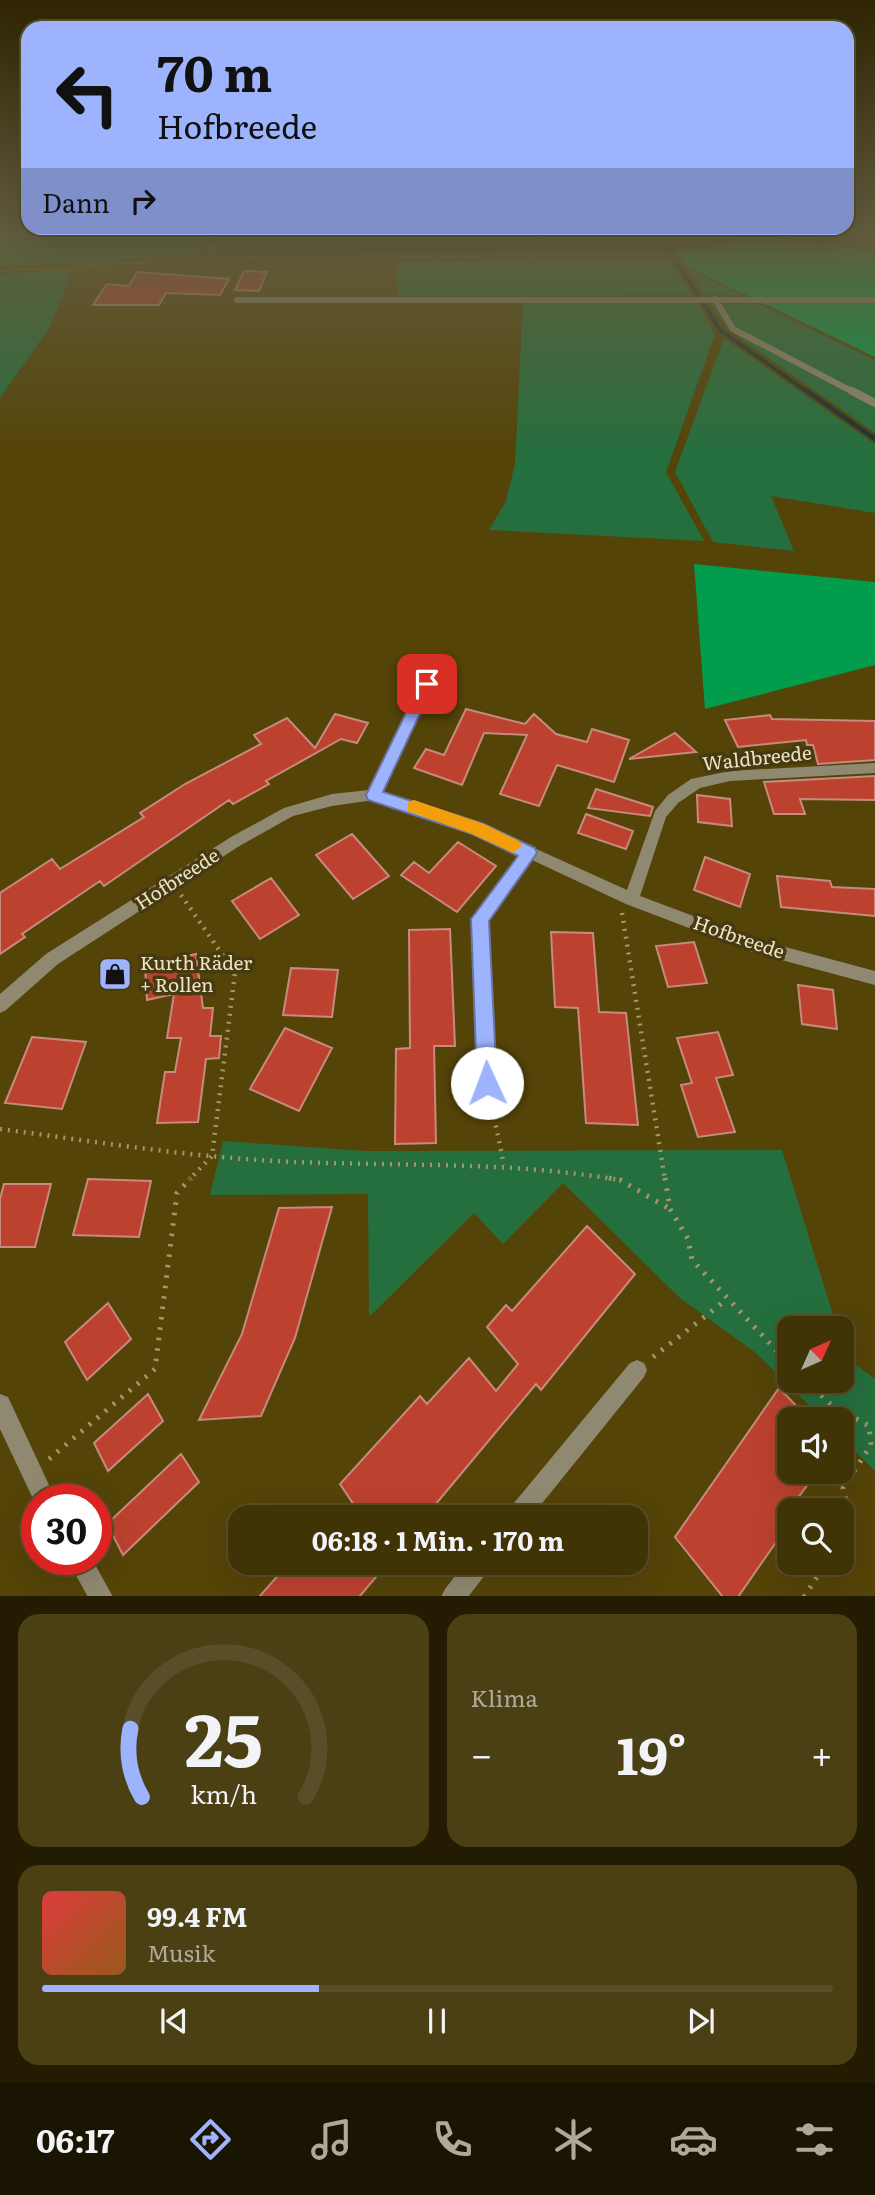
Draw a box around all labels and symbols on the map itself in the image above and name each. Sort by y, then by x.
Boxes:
pin [397,654,457,714]
street label: Waldbreede [701,737,813,777]
street label: Hofbreede [129,840,224,916]
street label: Hofbreede [690,907,789,965]
place label: Kurth Räder + Rollen [140,948,252,998]
shop icon: Kurth Räder + Rollen [96,955,134,993]
position arrow [450,1046,524,1120]
north arrow [777,1316,854,1393]
speed limit sign: 30 [21,1484,112,1575]

